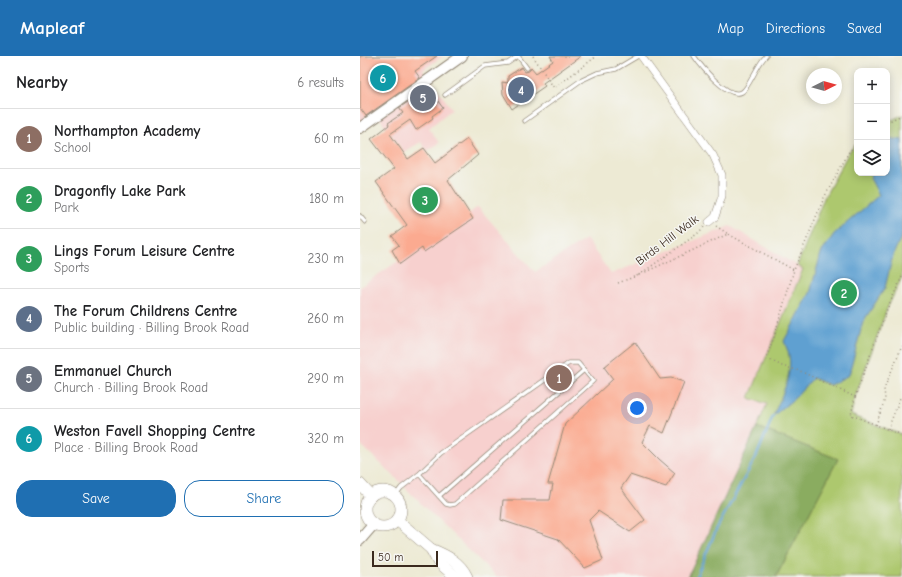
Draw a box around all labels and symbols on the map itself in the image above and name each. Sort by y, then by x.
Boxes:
pin: 6 [370,63,396,93]
north arrow [806,68,842,104]
pin: 4 [508,75,534,105]
pin: 5 [410,83,436,113]
pin: 3 [412,185,438,215]
street label: Birds Hill Walk [633,212,701,268]
pin: 2 [831,278,857,308]
pin: 1 [546,363,572,393]
your location [627,398,647,418]
scale bar [372,549,438,568]

